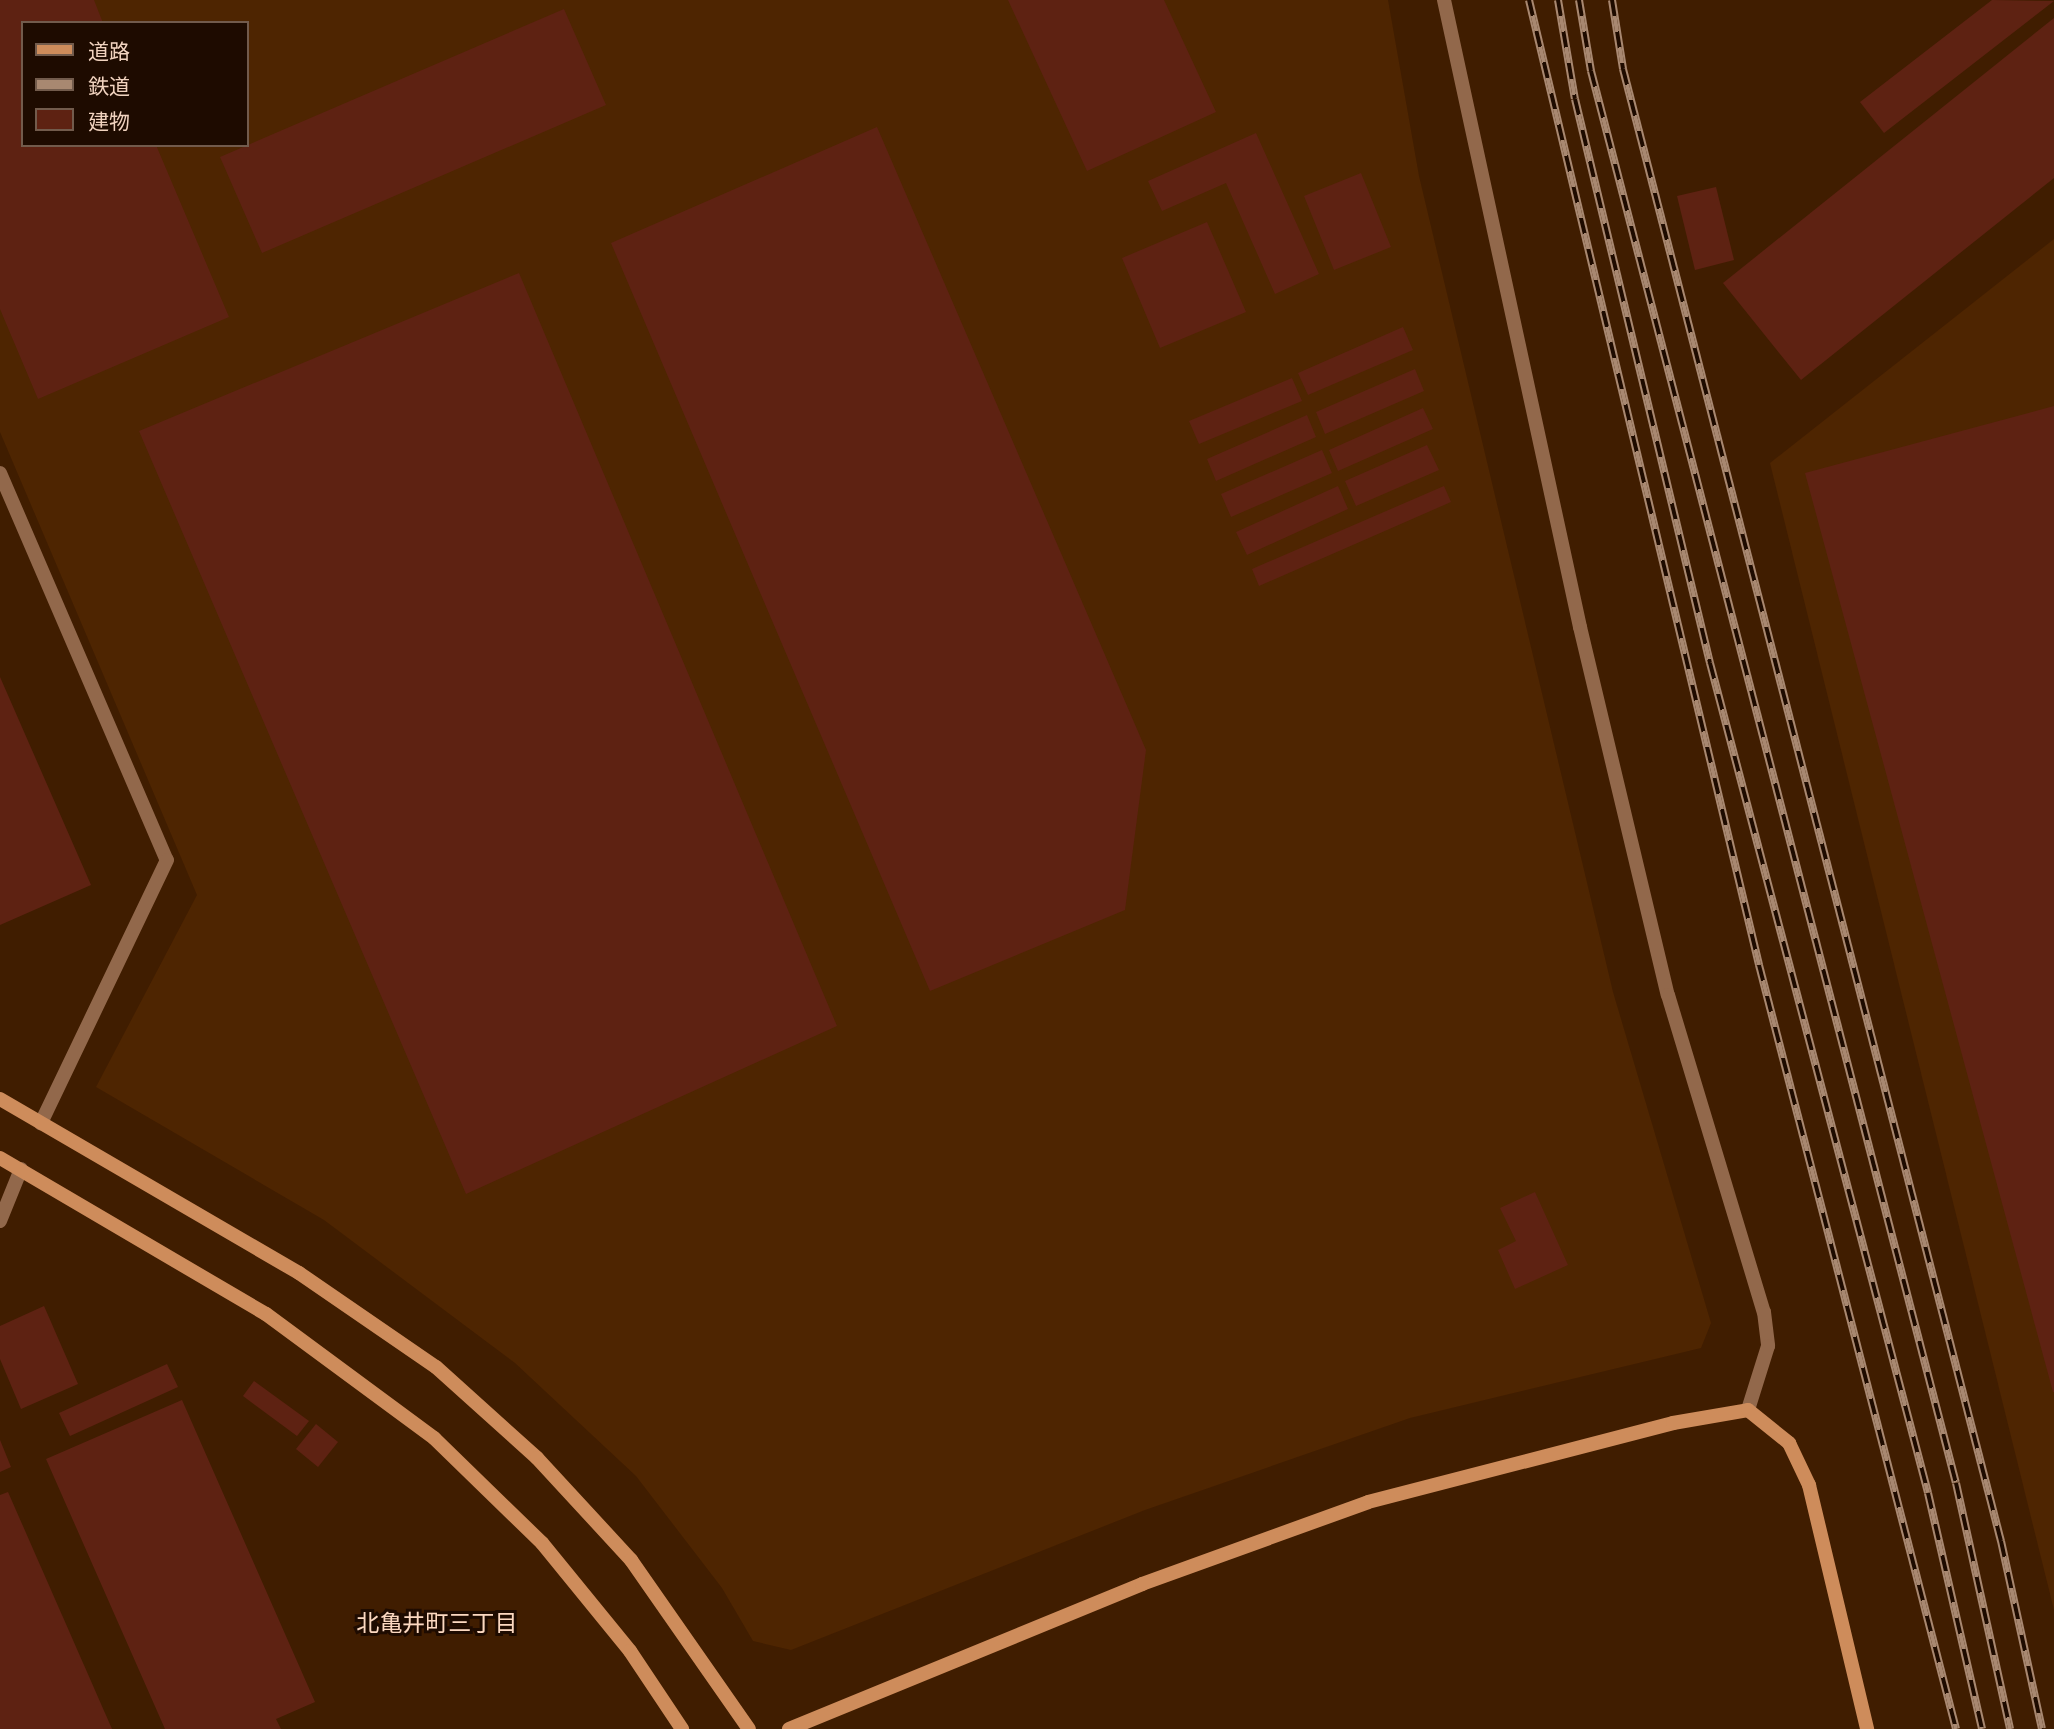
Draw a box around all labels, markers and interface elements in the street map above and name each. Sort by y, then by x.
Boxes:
legend [21,21,248,147]
text: 道路 [88,37,130,65]
text: 鉄道 [88,72,130,100]
text: 建物 [88,107,130,135]
district label: 北亀井町三丁目 [357,1608,517,1636]

